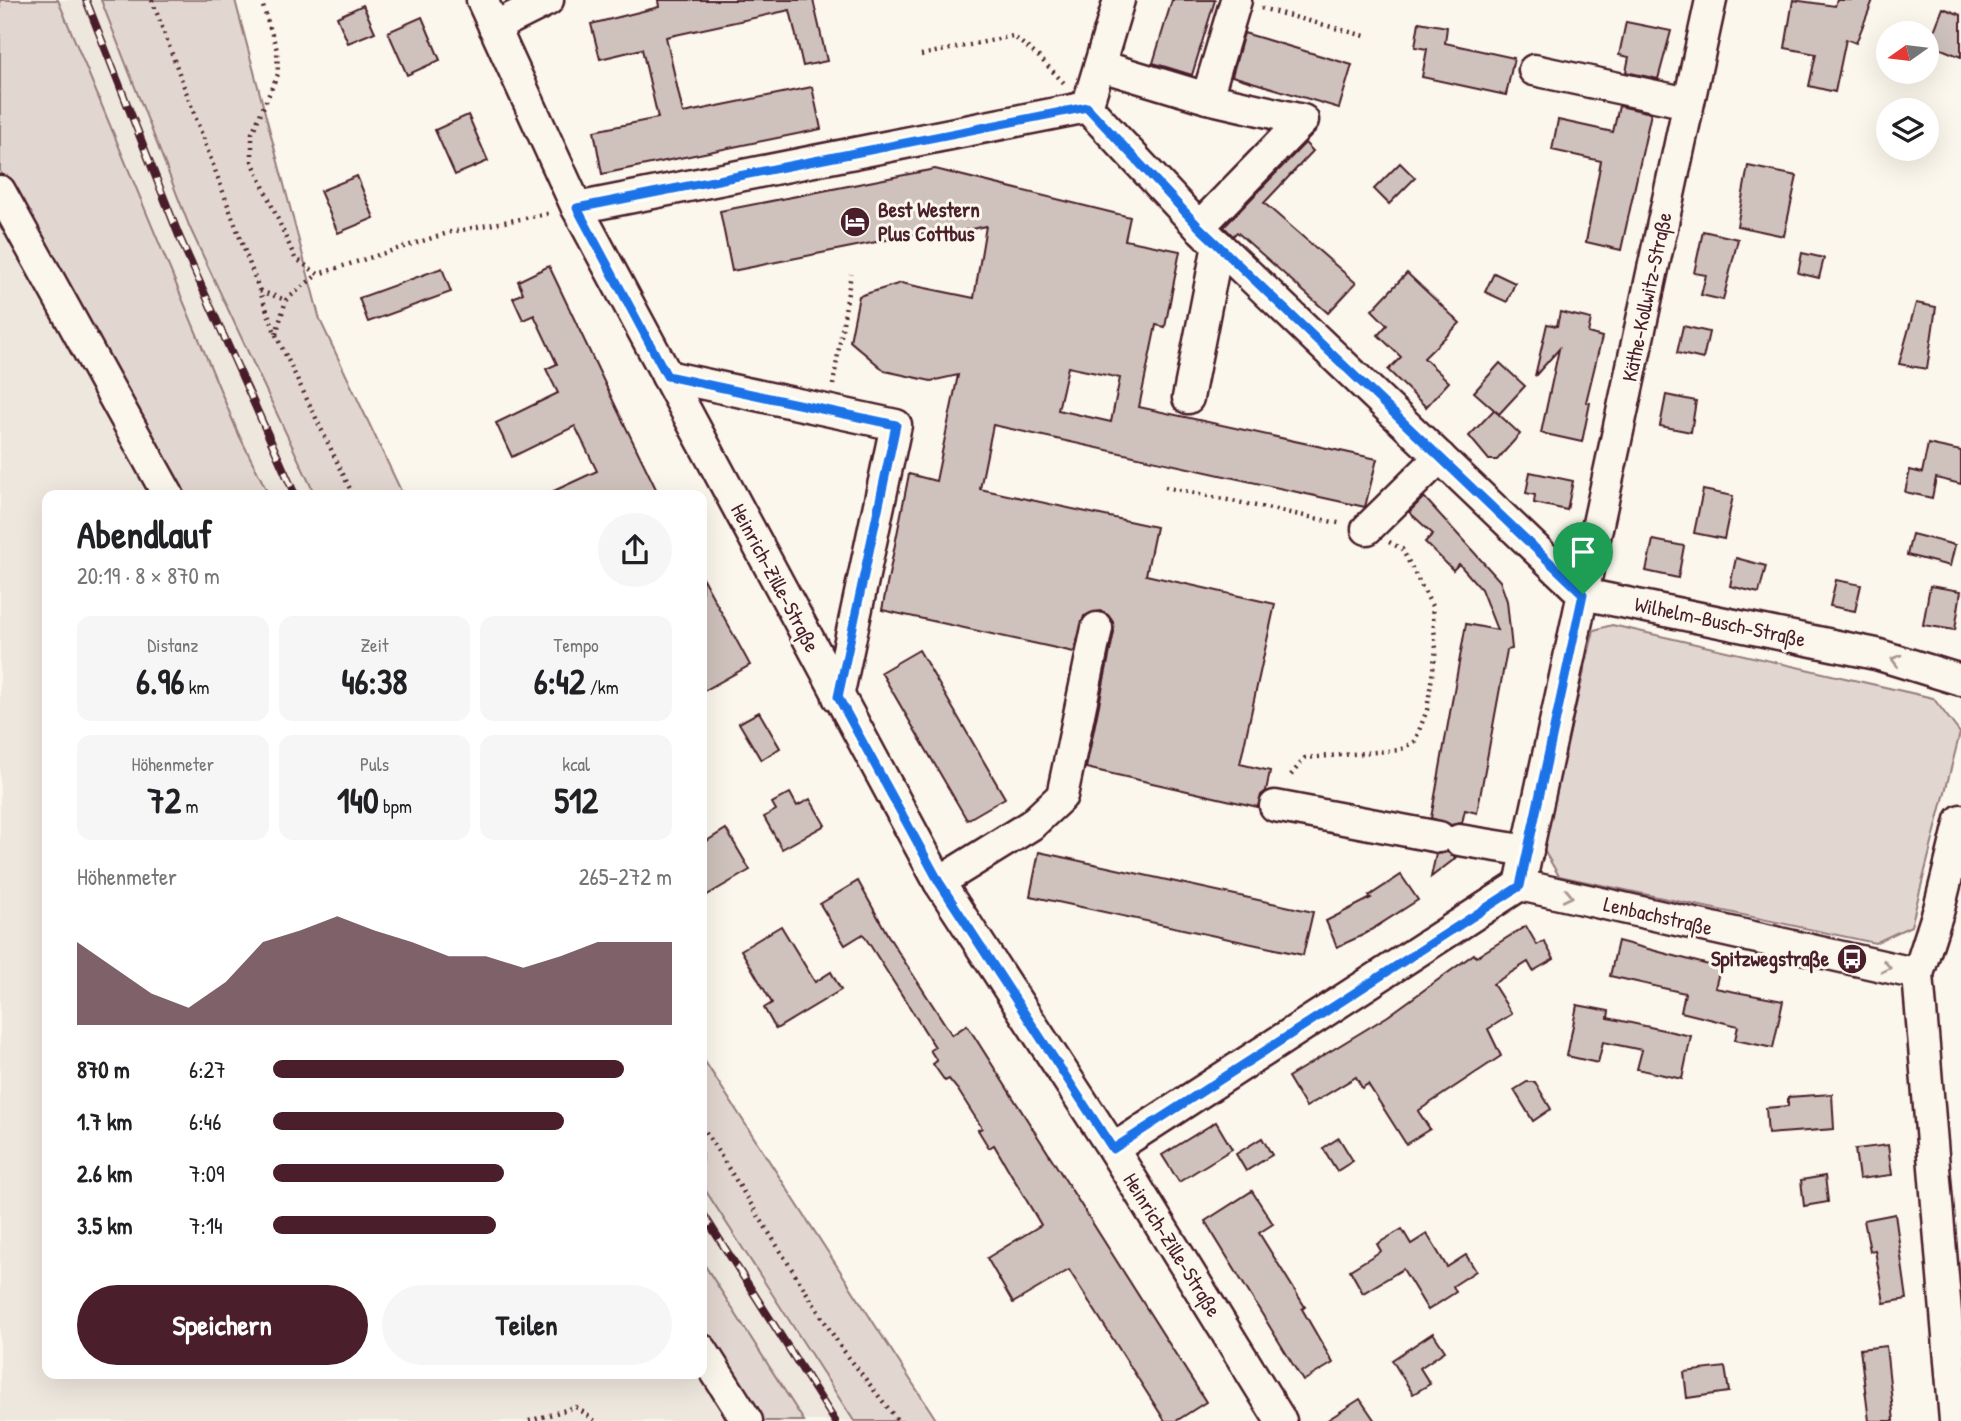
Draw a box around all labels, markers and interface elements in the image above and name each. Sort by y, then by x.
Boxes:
north arrow [1876,21,1939,84]
map controls [1876,21,1939,161]
button: layers [1876,98,1939,161]
place label: Best Western Plus Cottbus [878,195,980,248]
hotel icon: Best Western Plus Cottbus [838,205,872,239]
street label: Käthe-Kollwitz-Straße [1614,210,1679,384]
street label: Heinrich-Zille-Straße [724,498,827,657]
text: Abendlauf [77,508,212,560]
button: share [598,513,672,587]
pin [1553,522,1613,594]
icon: arrive [1564,533,1602,571]
text: 20:19 · 8 × 870 m [77,560,220,591]
street label: Wilhelm-Busch-Straße [1632,589,1808,654]
text: Distanz [147,632,198,658]
text: Zeit [360,632,388,658]
text: Tempo [554,632,599,658]
one-way arrow [1890,653,1902,668]
text: 6.96 [136,658,184,705]
text: 46:38 [341,658,408,705]
text: 6:42 [534,658,585,705]
text: km [184,674,210,700]
text: /km [585,674,619,700]
text: Höhenmeter [132,751,214,777]
text: Puls [360,751,389,777]
text: kcal [562,751,590,777]
text: 72 [147,777,181,824]
text: 140 [337,777,379,824]
text: 512 [554,777,598,824]
text: m [181,793,198,819]
text: bpm [379,793,412,819]
text: Höhenmeter [77,861,177,892]
text: 265–272 m [579,861,672,892]
one-way arrow [1562,888,1574,902]
street label: Lenbachstraße [1601,889,1715,942]
bus stop icon: Spitzwegstraße [1835,942,1869,976]
place label: Spitzwegstraße [1711,944,1830,974]
one-way arrow [1880,958,1892,973]
text: 870 m [77,1054,130,1085]
text: 6:27 [189,1054,226,1085]
text: 1.7 km [77,1106,132,1137]
text: 6:46 [189,1106,221,1137]
text: 2.6 km [77,1158,132,1189]
text: 7:09 [189,1158,224,1189]
street label: Heinrich-Zille-Straße [1117,1167,1228,1322]
text: 3.5 km [77,1210,132,1241]
text: 7:14 [189,1210,223,1241]
button: Speichern [77,1285,368,1365]
button: Teilen [382,1285,672,1365]

